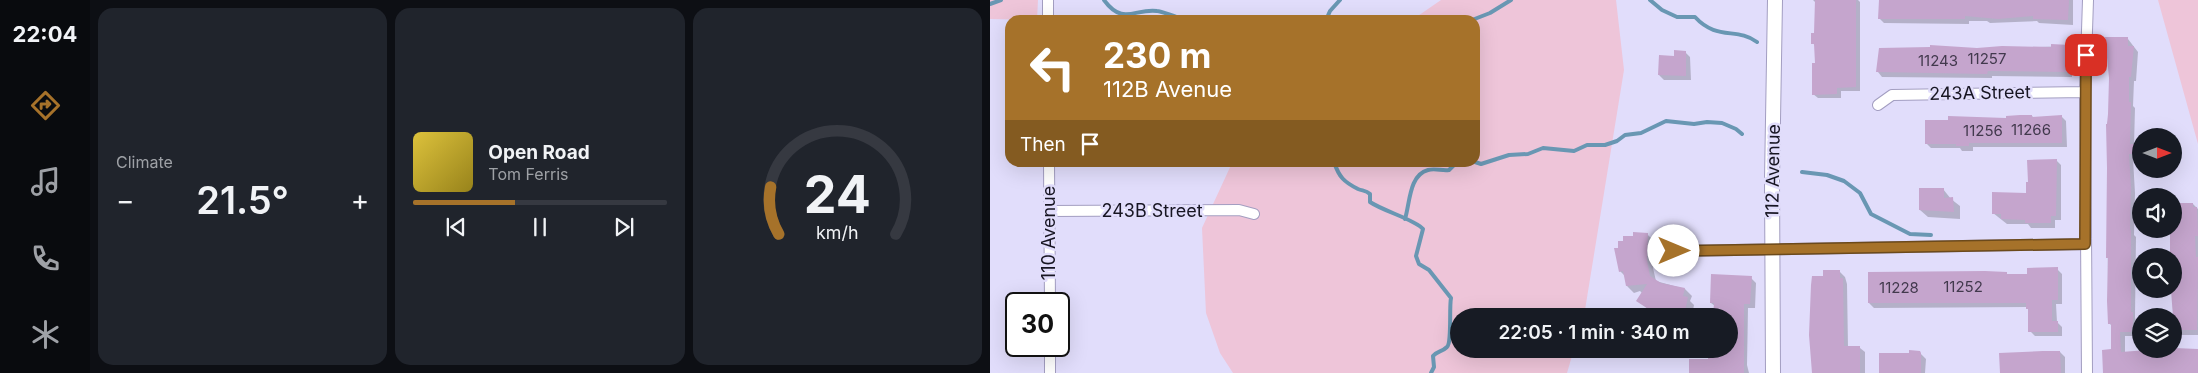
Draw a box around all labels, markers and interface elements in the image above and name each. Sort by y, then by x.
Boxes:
text: 22:04 [13,21,77,47]
text: 230 m [1103,34,1211,76]
pin [2065,34,2107,76]
icon: left [1020,35,1085,100]
icon: arrive [2072,41,2100,69]
house number: 11257 [1968,49,2006,68]
house number: 11243 [1918,51,1958,70]
text: 112B Avenue [1103,76,1232,102]
street label: 243A Street [1929,81,2031,104]
icon: directions [28,88,63,123]
house number: 11266 [2011,120,2051,139]
house number: 11256 [1963,121,2003,140]
street label: 112 Avenue [1761,124,1784,218]
north arrow [2132,128,2182,178]
map controls [2132,128,2182,358]
icon: arrive [1076,130,1104,158]
text: Then [1020,133,1066,156]
text: Open Road [488,141,590,164]
text: Climate [116,152,173,172]
text: 24 [804,163,871,226]
icon: music [28,164,63,199]
text: Tom Ferris [488,164,569,184]
text: 21.5° [196,177,289,223]
text: − [116,183,135,217]
text: + [351,183,369,217]
street label: 110 Avenue [1038,186,1059,280]
button: sound [2132,188,2182,238]
street label: 243B Street [1101,200,1203,221]
icon: previous [442,213,470,241]
icon: pause [526,213,554,241]
icon: next [610,213,638,241]
text: km/h [816,222,859,243]
position arrow [1647,224,1699,276]
icon: phone [28,241,63,276]
button: search [2132,248,2182,298]
house number: 11252 [1943,277,1983,296]
house number: 11228 [1879,278,1919,297]
speed limit sign: 30 [1005,292,1070,357]
button: layers [2132,308,2182,358]
icon: climate [28,317,63,352]
text: 22:05 · 1 min · 340 m [1498,321,1690,344]

